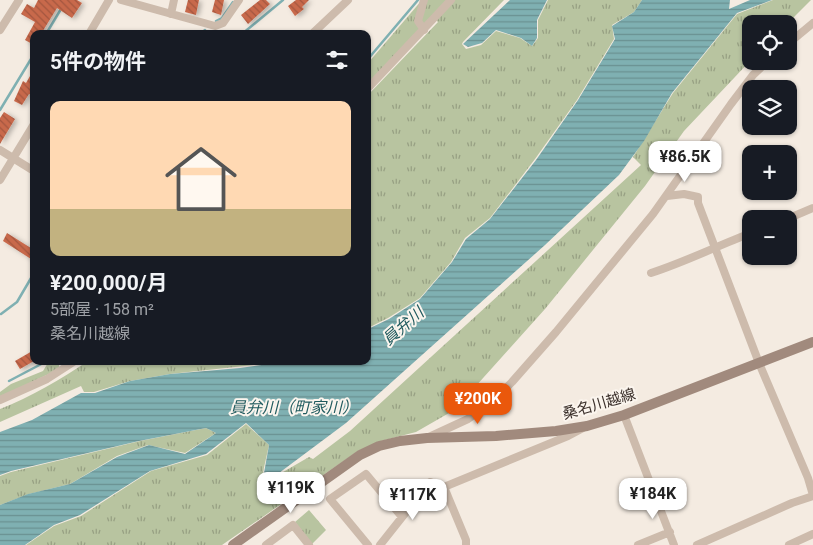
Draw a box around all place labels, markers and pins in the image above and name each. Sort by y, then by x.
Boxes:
pin: ¥86.5K [644,140,726,183]
pin: ¥200K [443,382,513,425]
pin: ¥119K [256,472,326,514]
pin: ¥117K [378,478,448,521]
pin: ¥184K [618,478,688,520]

